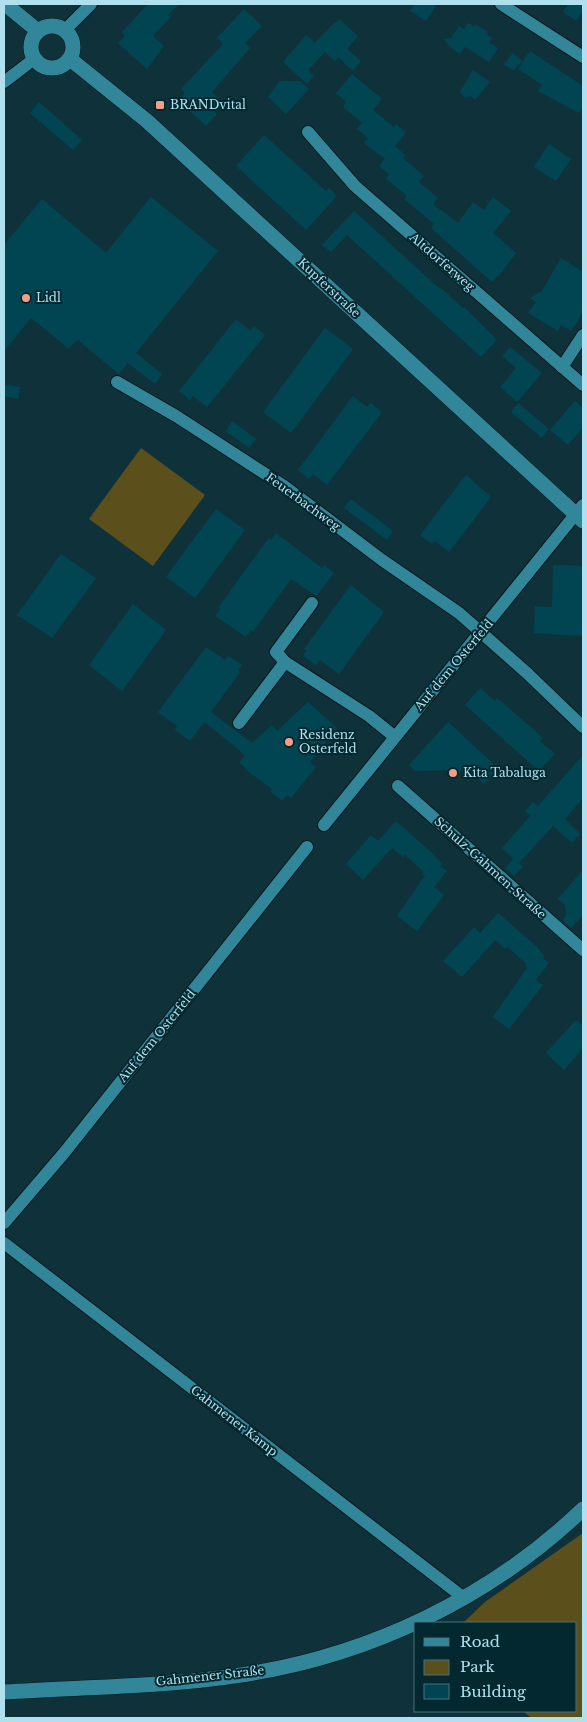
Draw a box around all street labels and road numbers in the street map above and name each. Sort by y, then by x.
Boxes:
street label: Altdorferweg [406,229,478,294]
street label: Kupferstraße [295,255,364,321]
street label: Feuerbachweg [263,470,344,534]
street label: Auf dem Osterfeld [410,616,496,714]
street label: Schulz-Gahmen-Straße [431,813,549,922]
street label: Auf dem Osterfeld [114,987,198,1086]
street label: Gahmener Kamp [188,1382,281,1459]
street label: Gahmener Straße [155,1662,265,1689]

